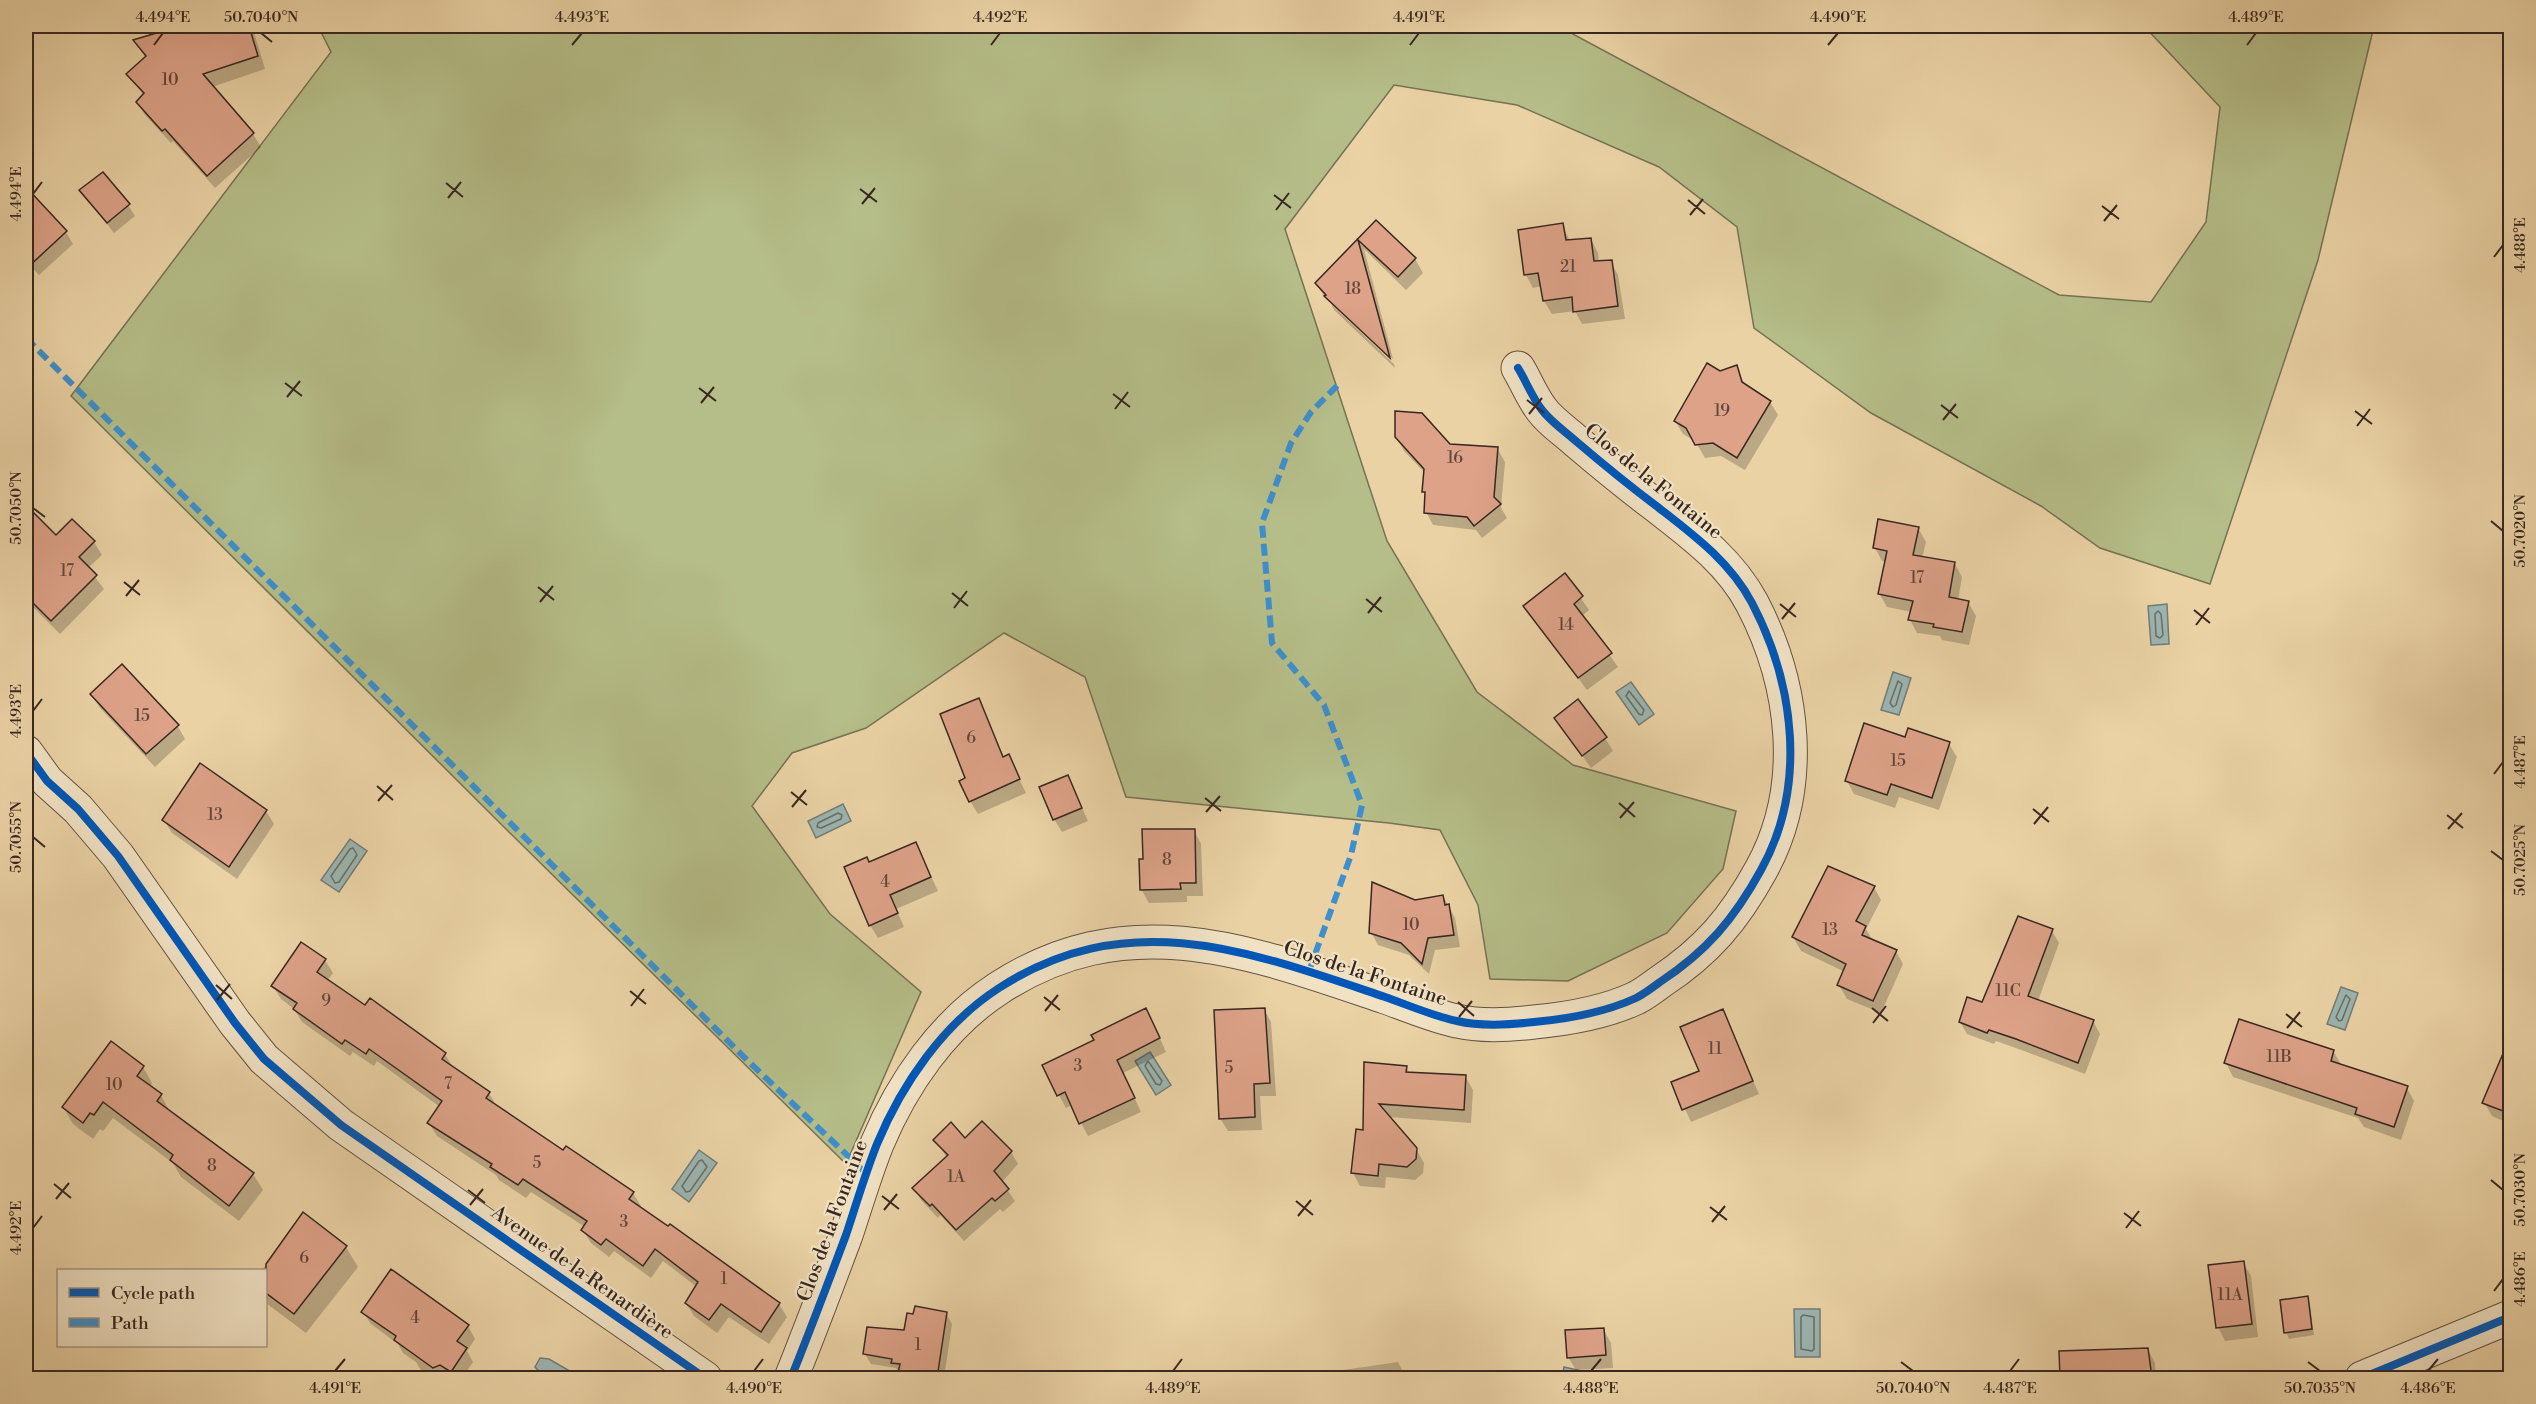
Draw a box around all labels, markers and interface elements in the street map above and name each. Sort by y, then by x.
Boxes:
text: 4.494°E [135,8,191,27]
text: 50.7040°N [224,8,298,27]
text: 4.493°E [555,8,609,27]
text: 4.492°E [973,8,1027,27]
text: 4.491°E [1393,8,1445,27]
text: 4.490°E [1810,8,1866,27]
text: 4.489°E [2228,8,2284,27]
house number: 10 [162,70,179,90]
text: 4.494°E [7,166,26,222]
text: 4.488°E [2511,217,2530,273]
house number: 21 [1560,257,1576,277]
house number: 18 [1345,279,1361,299]
house number: 19 [1714,401,1730,421]
street label: Clos de la Fontaine [1579,419,1727,545]
house number: 16 [1447,448,1463,468]
text: 50.7050°N [7,471,26,545]
text: 50.7020°N [2511,494,2530,568]
house number: 17 [60,561,74,581]
house number: 17 [1910,568,1924,588]
house number: 14 [1558,615,1574,635]
text: 4.493°E [7,684,26,738]
house number: 15 [134,706,150,726]
house number: 6 [966,728,976,748]
text: 4.487°E [2511,735,2530,789]
house number: 15 [1890,751,1906,771]
text: 50.7055°N [7,801,26,873]
house number: 13 [207,805,223,825]
text: 50.7025°N [2511,824,2530,896]
house number: 8 [1162,850,1172,870]
house number: 4 [880,872,890,892]
house number: 10 [1403,915,1420,935]
house number: 13 [1822,920,1838,940]
street label: Clos de la Fontaine [1280,936,1450,1012]
house number: 11C [1995,981,2021,1001]
house number: 9 [321,991,331,1011]
house number: 11 [1708,1039,1722,1059]
house number: 11B [2266,1047,2292,1067]
house number: 3 [1074,1056,1083,1076]
house number: 5 [1225,1058,1234,1078]
house number: 7 [444,1074,452,1094]
house number: 10 [106,1075,123,1095]
street label: Clos de la Fontaine [792,1137,874,1305]
house number: 5 [533,1153,542,1173]
text: 50.7030°N [2511,1153,2530,1227]
house number: 8 [207,1156,217,1176]
house number: 1A [947,1167,966,1187]
street label: Avenue de la Renardière [485,1200,678,1345]
text: 4.492°E [7,1201,26,1255]
house number: 3 [620,1212,629,1232]
house number: 6 [299,1248,309,1268]
text: 4.486°E [2511,1251,2530,1307]
legend [57,1269,267,1347]
house number: 1 [721,1269,728,1289]
text: Cycle path [111,1282,195,1305]
house number: 11A [2217,1285,2244,1305]
house number: 4 [410,1308,420,1328]
text: Path [111,1312,149,1335]
house number: 1 [915,1335,922,1355]
text: 4.491°E [309,1379,361,1398]
text: 4.490°E [726,1379,782,1398]
text: 4.489°E [1145,1379,1201,1398]
text: 4.488°E [1563,1379,1619,1398]
text: 50.7040°N [1876,1379,1950,1398]
text: 4.487°E [1983,1379,2037,1398]
text: 50.7035°N [2284,1379,2356,1398]
text: 4.486°E [2400,1379,2456,1398]

